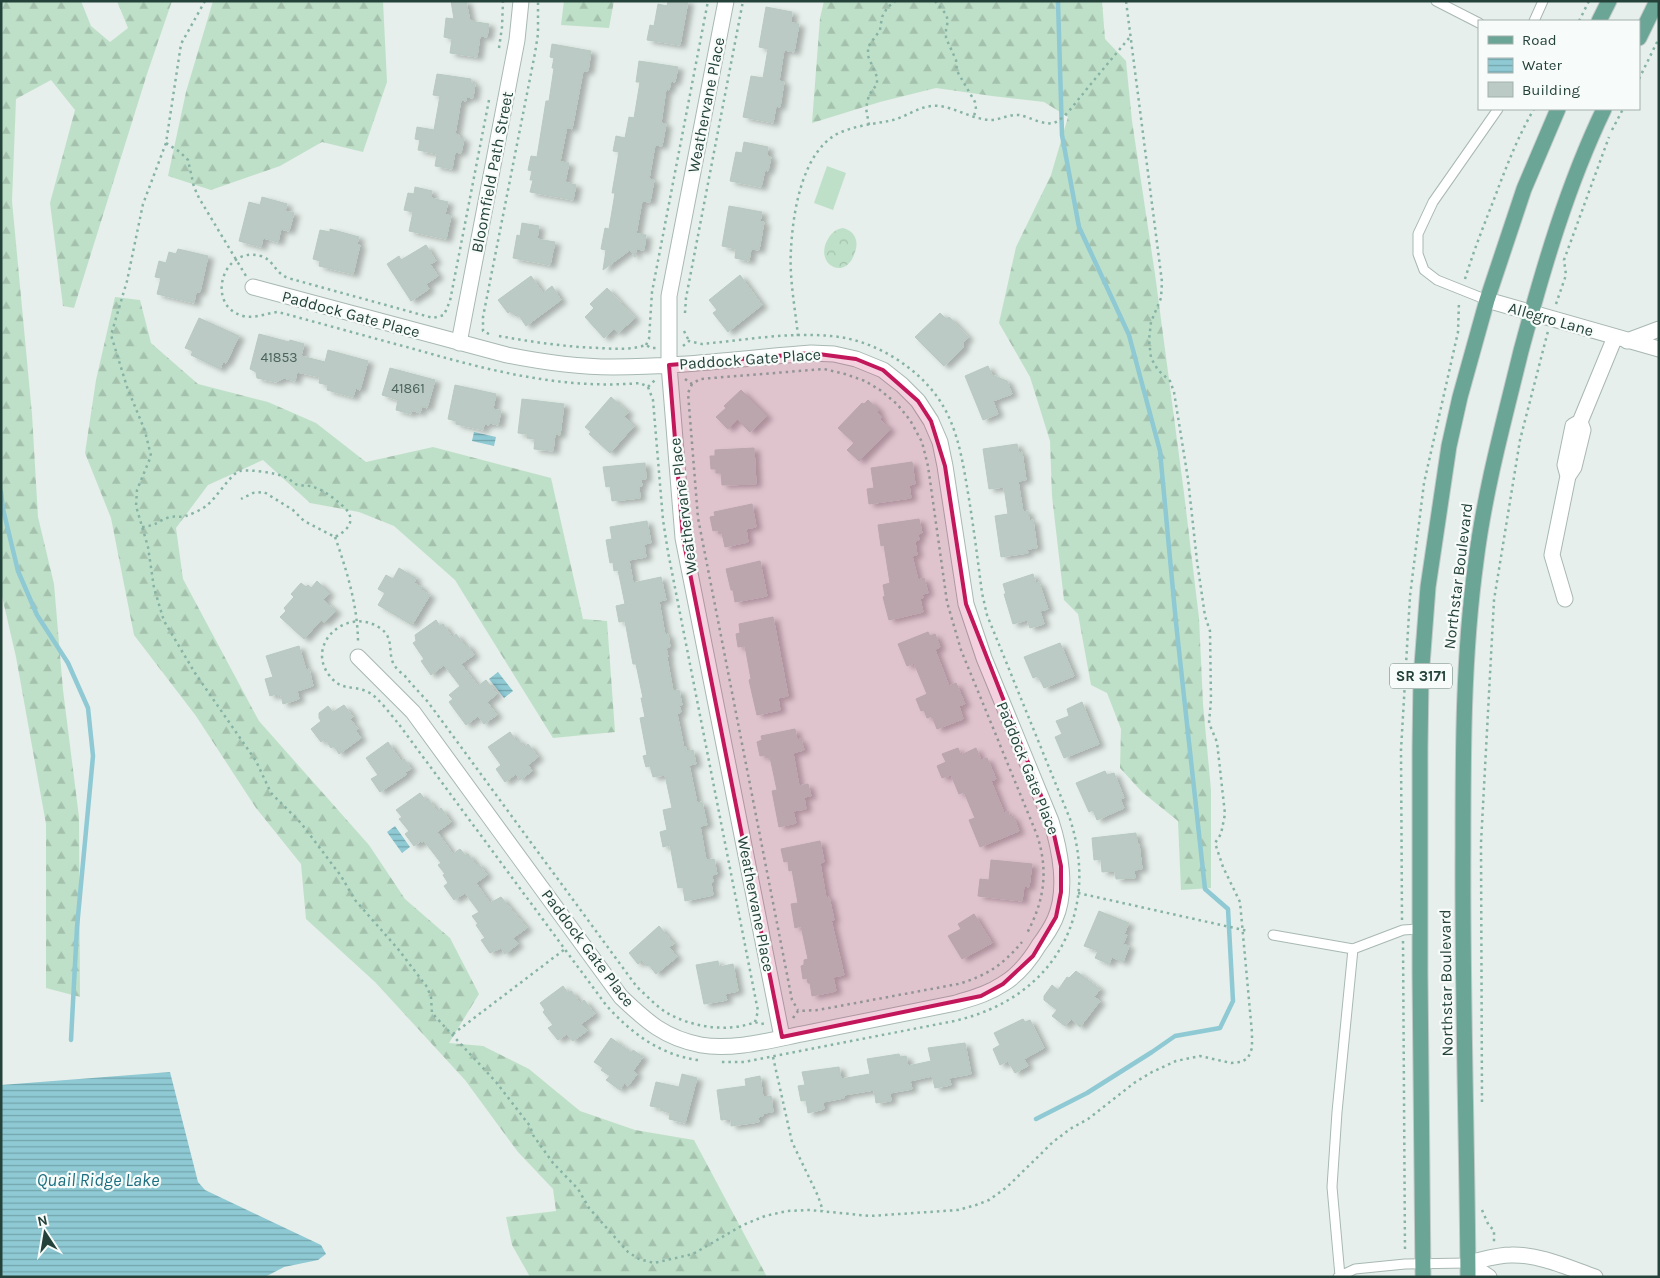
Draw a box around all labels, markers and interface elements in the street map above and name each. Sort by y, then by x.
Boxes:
legend [1478,20,1640,110]
text: Road [1522,31,1557,49]
street label: Weathervane Place [684,36,728,174]
text: Water [1522,56,1563,74]
text: Building [1522,81,1580,99]
street label: Bloomfield Path Street [467,90,517,254]
street label: Paddock Gate Place [280,286,422,342]
street label: Allegro Lane [1506,298,1596,340]
street label: Paddock Gate Place [678,345,822,373]
house number: 41853 [260,349,298,366]
house number: 41861 [391,380,425,397]
street label: Weathervane Place [665,437,701,575]
street label: Northstar Boulevard [1440,502,1476,650]
road number: SR 3171 [1390,664,1452,688]
street label: Paddock Gate Place [993,699,1063,837]
street label: Weathervane Place [734,835,778,973]
street label: Paddock Gate Place [538,885,638,1011]
street label: Northstar Boulevard [1435,909,1457,1057]
water label: Quail Ridge Lake [37,1169,159,1191]
north arrow [20,1208,70,1258]
text: N [36,1211,49,1230]

